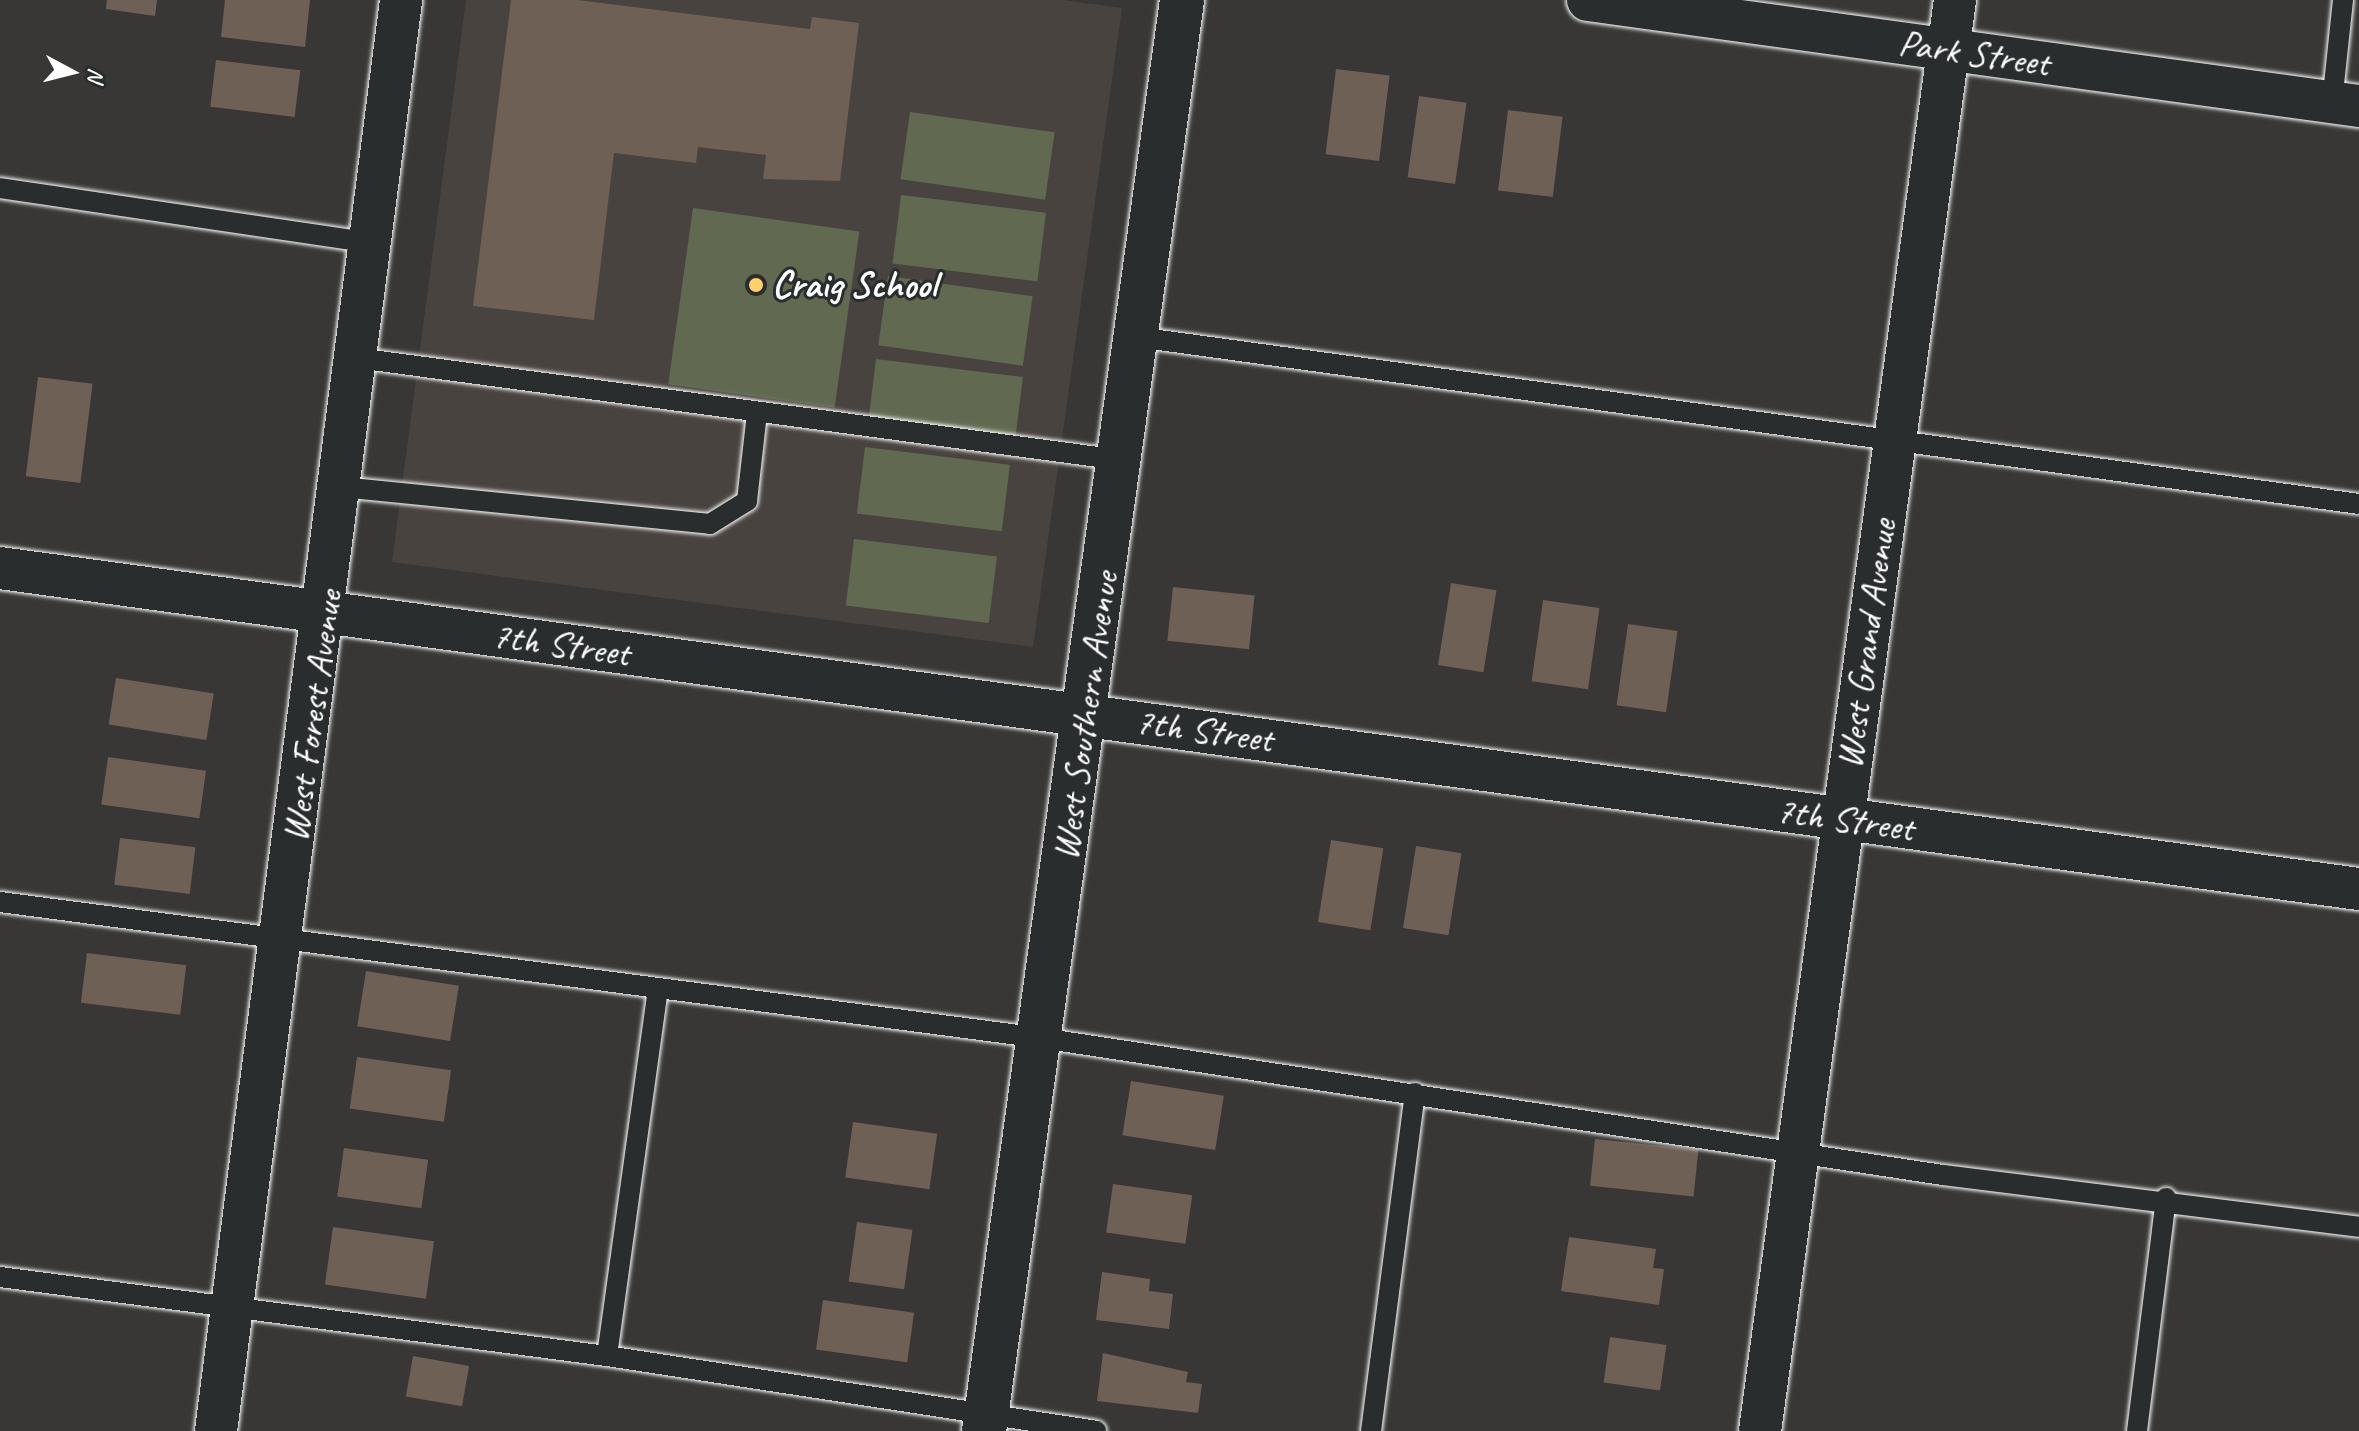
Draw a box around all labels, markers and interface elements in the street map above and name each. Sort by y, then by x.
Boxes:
street label: Park Street [1895,20,2053,86]
north arrow [32,32,112,112]
text: N [81,66,111,83]
place label: Craig School [772,262,935,308]
marker: Craig School [747,276,765,294]
street label: West Grand Avenue [1826,516,1906,772]
street label: West Southern Avenue [1042,569,1128,863]
street label: West Forest Avenue [272,588,352,844]
street label: 7th Street [489,612,633,676]
street label: 7th Street [1132,698,1276,762]
street label: 7th Street [1773,787,1917,851]

